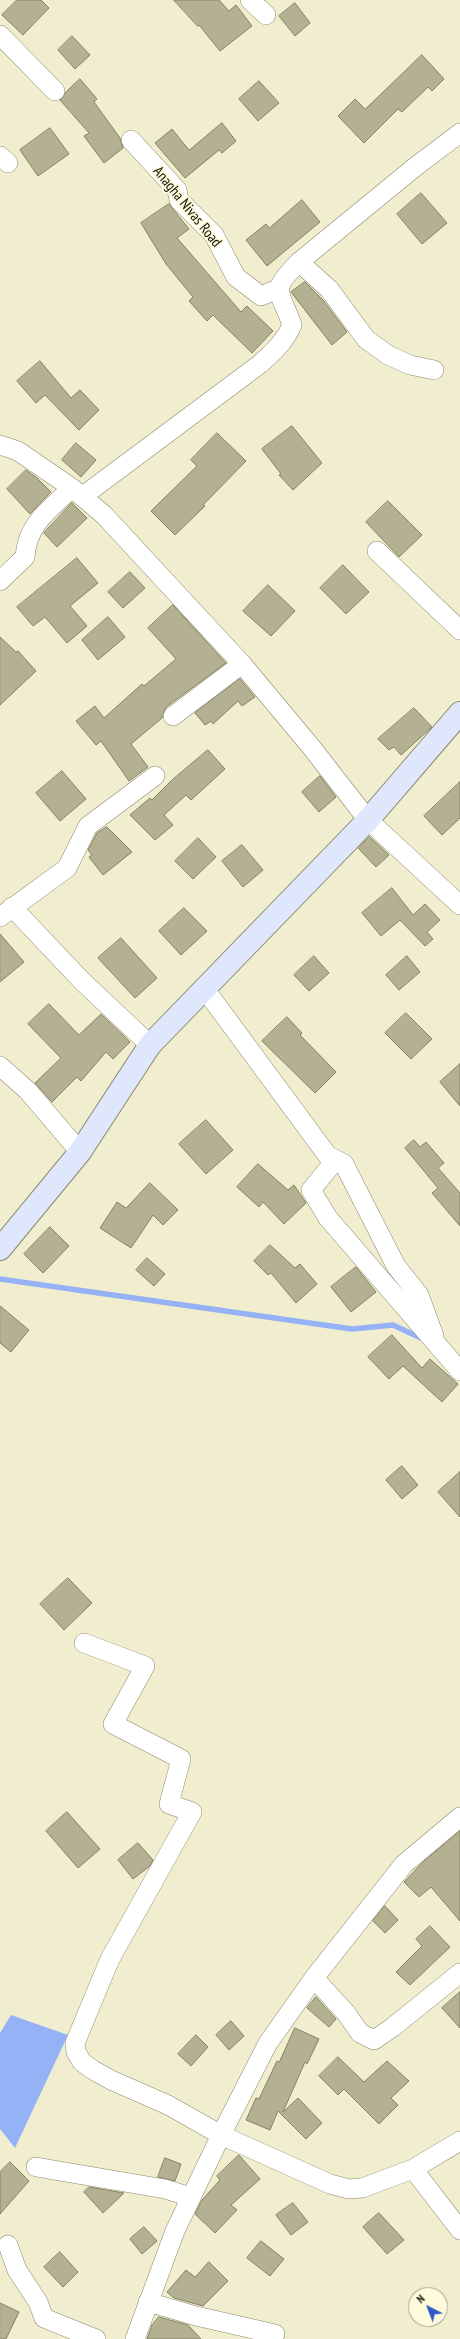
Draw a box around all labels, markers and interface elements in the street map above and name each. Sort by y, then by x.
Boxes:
street label: Anagha Nivas Road [149,163,225,251]
north arrow [408,2287,448,2327]
text: N [414,2292,428,2306]

